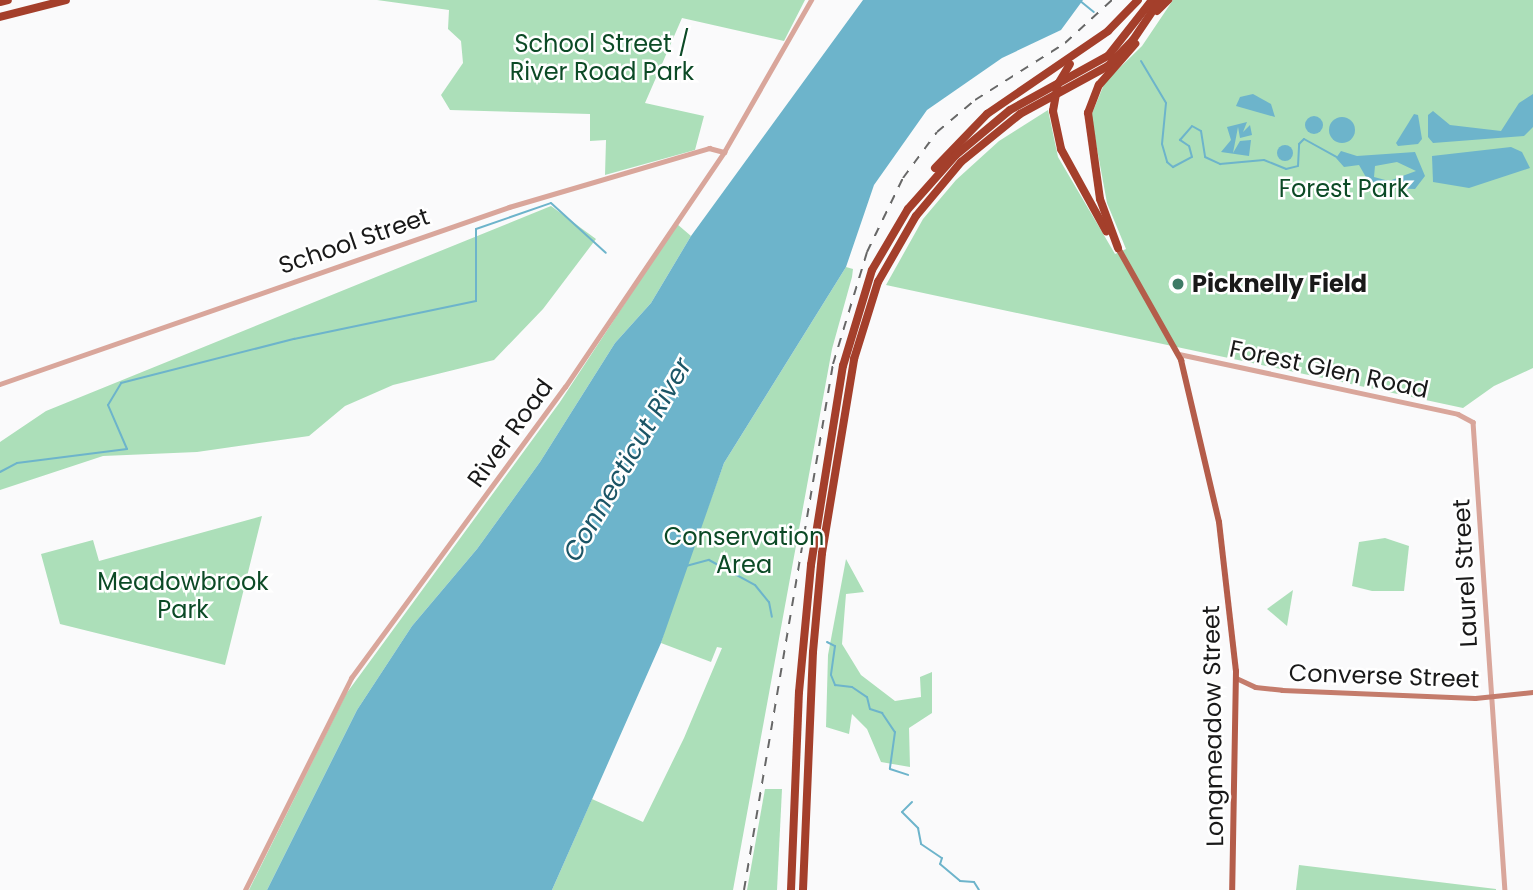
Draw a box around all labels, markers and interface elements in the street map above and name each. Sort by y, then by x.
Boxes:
park label: School Street / River Road Park [510,30,694,86]
park label: Forest Park [1279,175,1409,203]
street label: School Street [275,202,433,280]
place label: Picknelly Field [1192,270,1367,298]
marker: Picknelly Field [1170,276,1186,292]
street label: Forest Glen Road [1227,334,1431,404]
water label: Connecticut River [557,353,699,567]
street label: River Road [461,373,559,493]
street label: Laurel Street [1447,498,1483,648]
park label: Conservation Area [664,523,824,579]
park label: Meadowbrook Park [97,568,269,624]
street label: Longmeadow Street [1196,605,1230,847]
street label: Converse Street [1288,658,1480,694]

